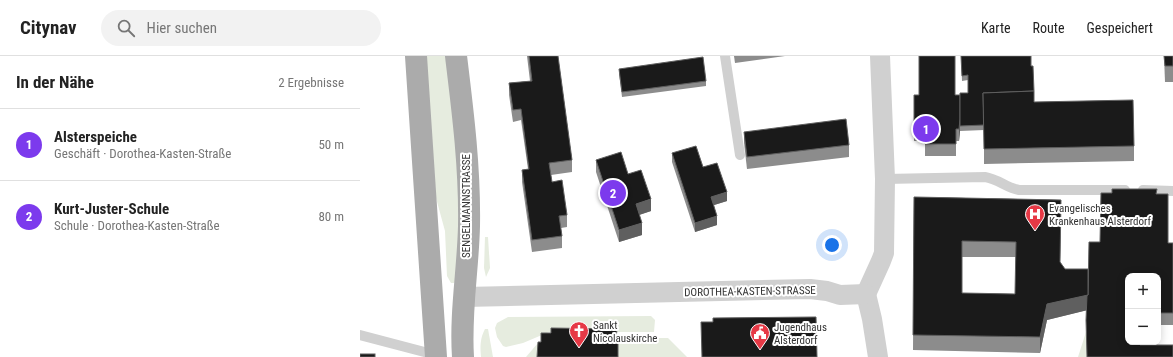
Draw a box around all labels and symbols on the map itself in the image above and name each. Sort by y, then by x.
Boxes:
pin: 1 [913,114,939,144]
street label: SENGELMANNSTRASSE [460,153,473,258]
pin: 2 [600,178,626,208]
place label: Evangelisches Krankenhaus Alsterdorf [1049,202,1151,228]
hospital icon: Evangelisches Krankenhaus Alsterdorf [1024,203,1046,231]
your location [822,235,842,255]
street label: DOROTHEA-KASTEN-STRASSE [684,284,816,299]
place label: Sankt Nicolauskirche [593,319,657,345]
church icon: Sankt Nicolauskirche [568,320,590,348]
place label: Jugendhaus Alsterdorf [774,321,827,347]
public building icon: Jugendhaus Alsterdorf [749,322,771,350]

